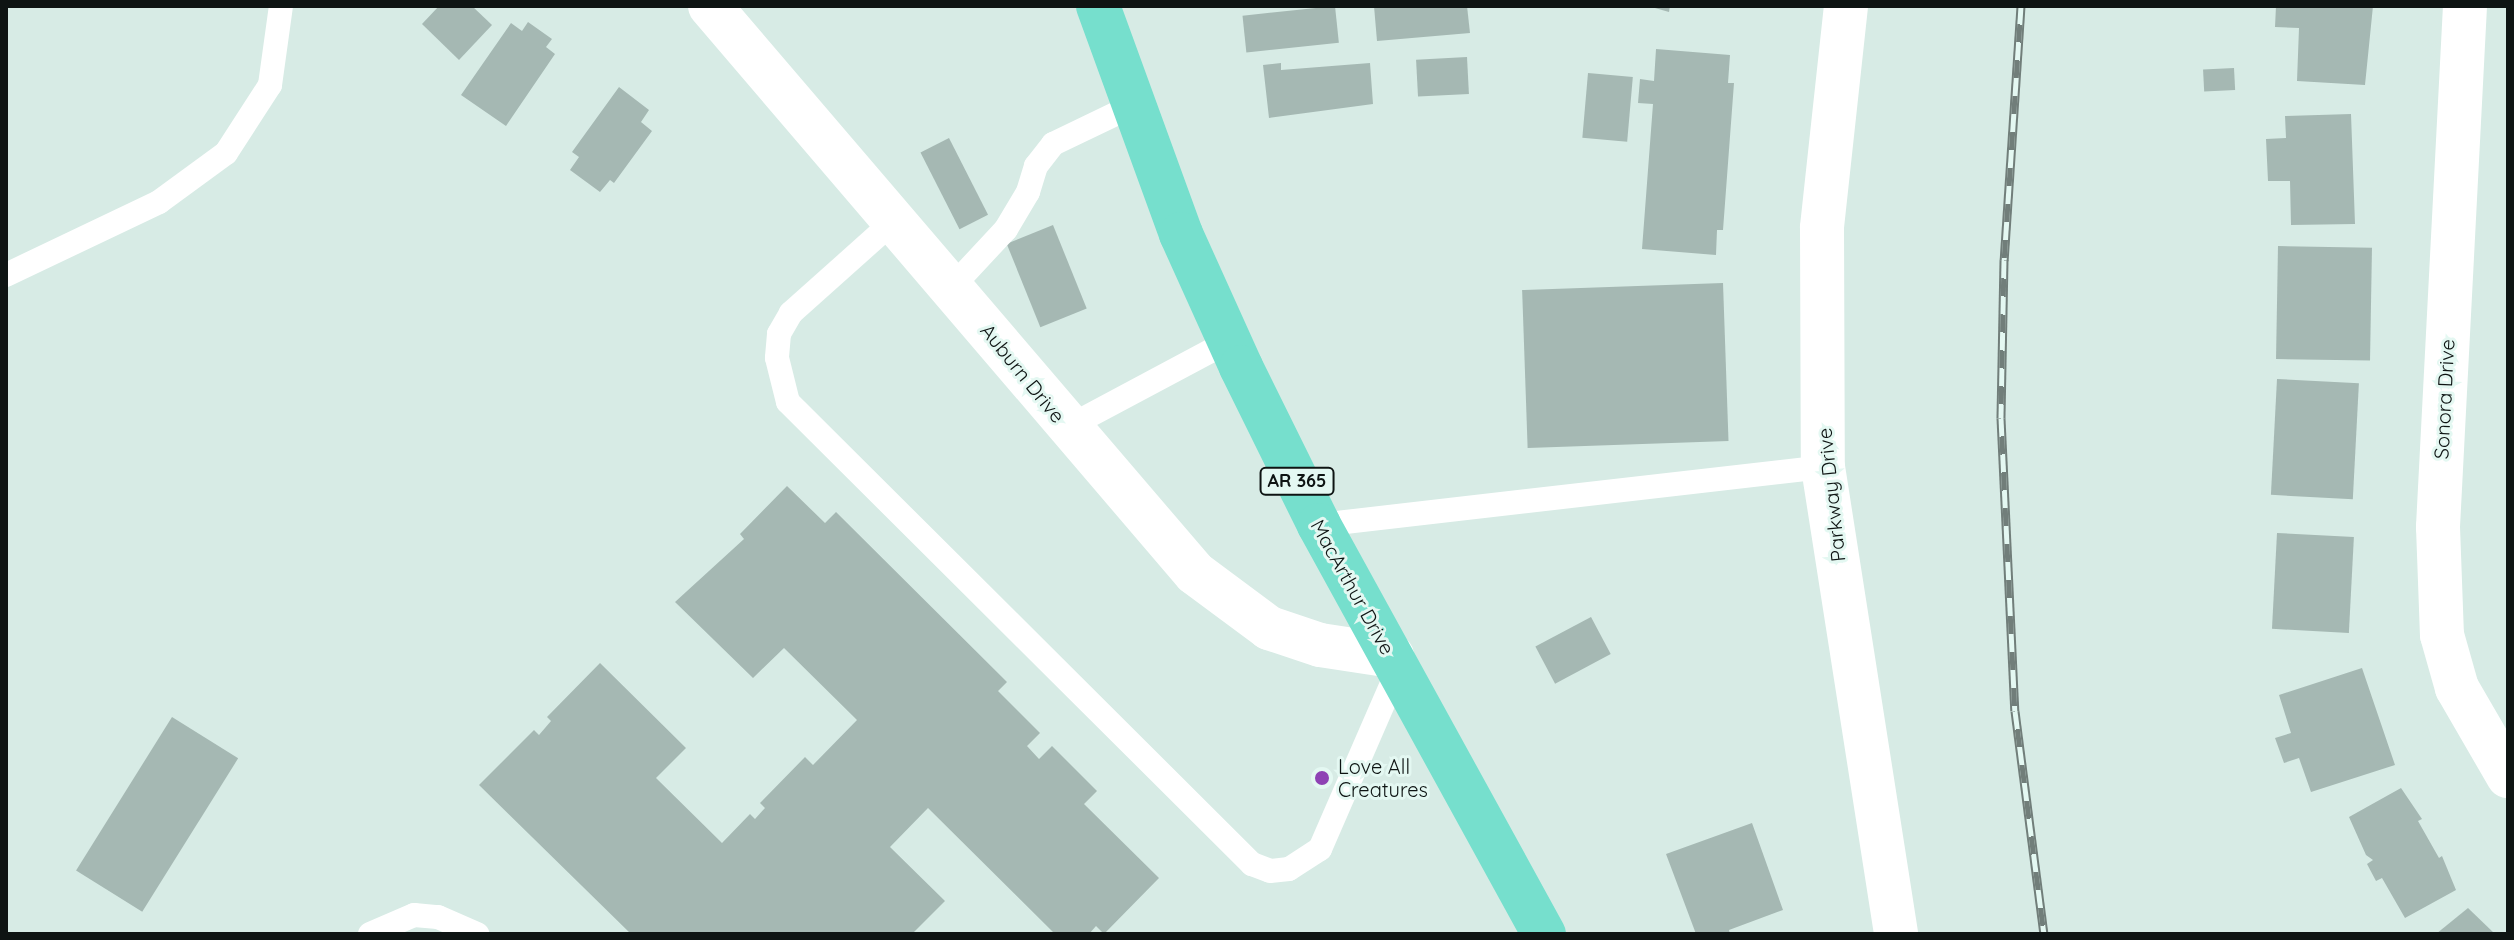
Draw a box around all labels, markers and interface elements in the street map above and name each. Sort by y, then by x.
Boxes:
street label: Auburn Drive [976,319,1070,427]
street label: Sonora Drive [2429,338,2459,460]
street label: Parkway Drive [1812,427,1850,563]
road number: AR 365 [1259,467,1335,495]
street label: MacArthur Drive [1306,515,1400,659]
place label: Love All Creatures [1338,754,1428,801]
marker: Love All Creatures [1313,769,1331,787]

